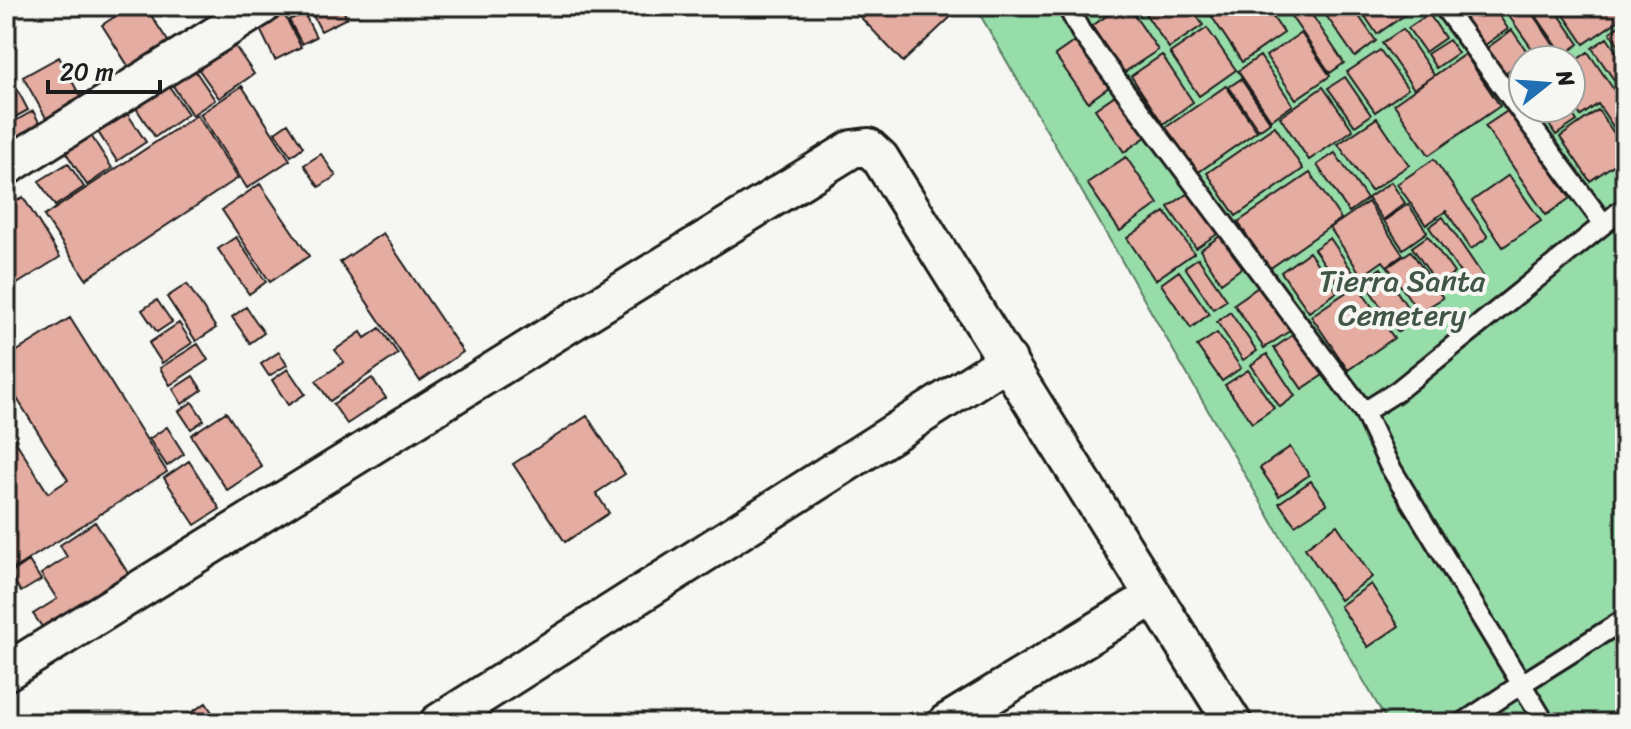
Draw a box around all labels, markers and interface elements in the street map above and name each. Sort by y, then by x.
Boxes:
scale bar [48,44,160,94]
north arrow [1507,44,1587,124]
text: 20 m [60,51,114,93]
text: N [1544,64,1587,92]
park label: Tierra Santa Cemetery [1319,254,1486,342]

